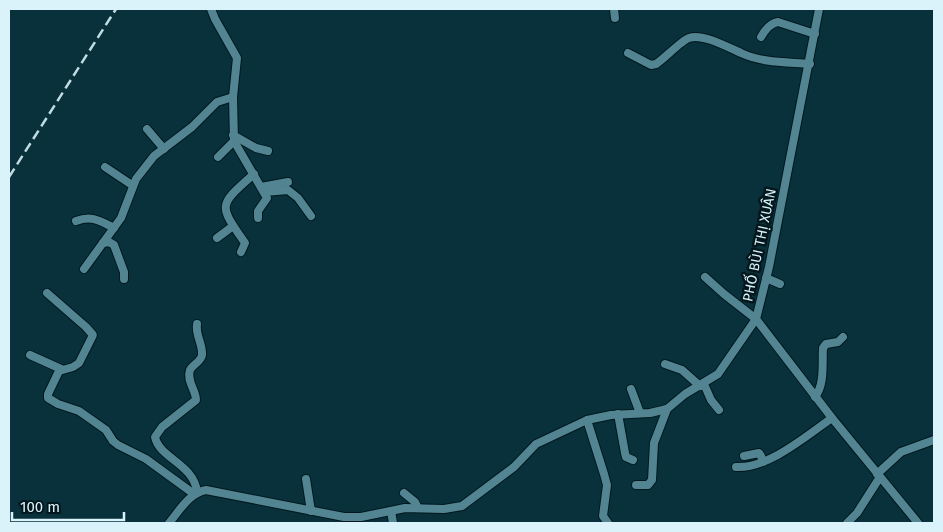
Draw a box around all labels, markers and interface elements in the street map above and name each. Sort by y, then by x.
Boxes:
street label: PHỐ BÙI THỊ XUÂN [736,186,780,303]
scale bar [12,490,125,522]
text: 100 m [20,498,60,516]

